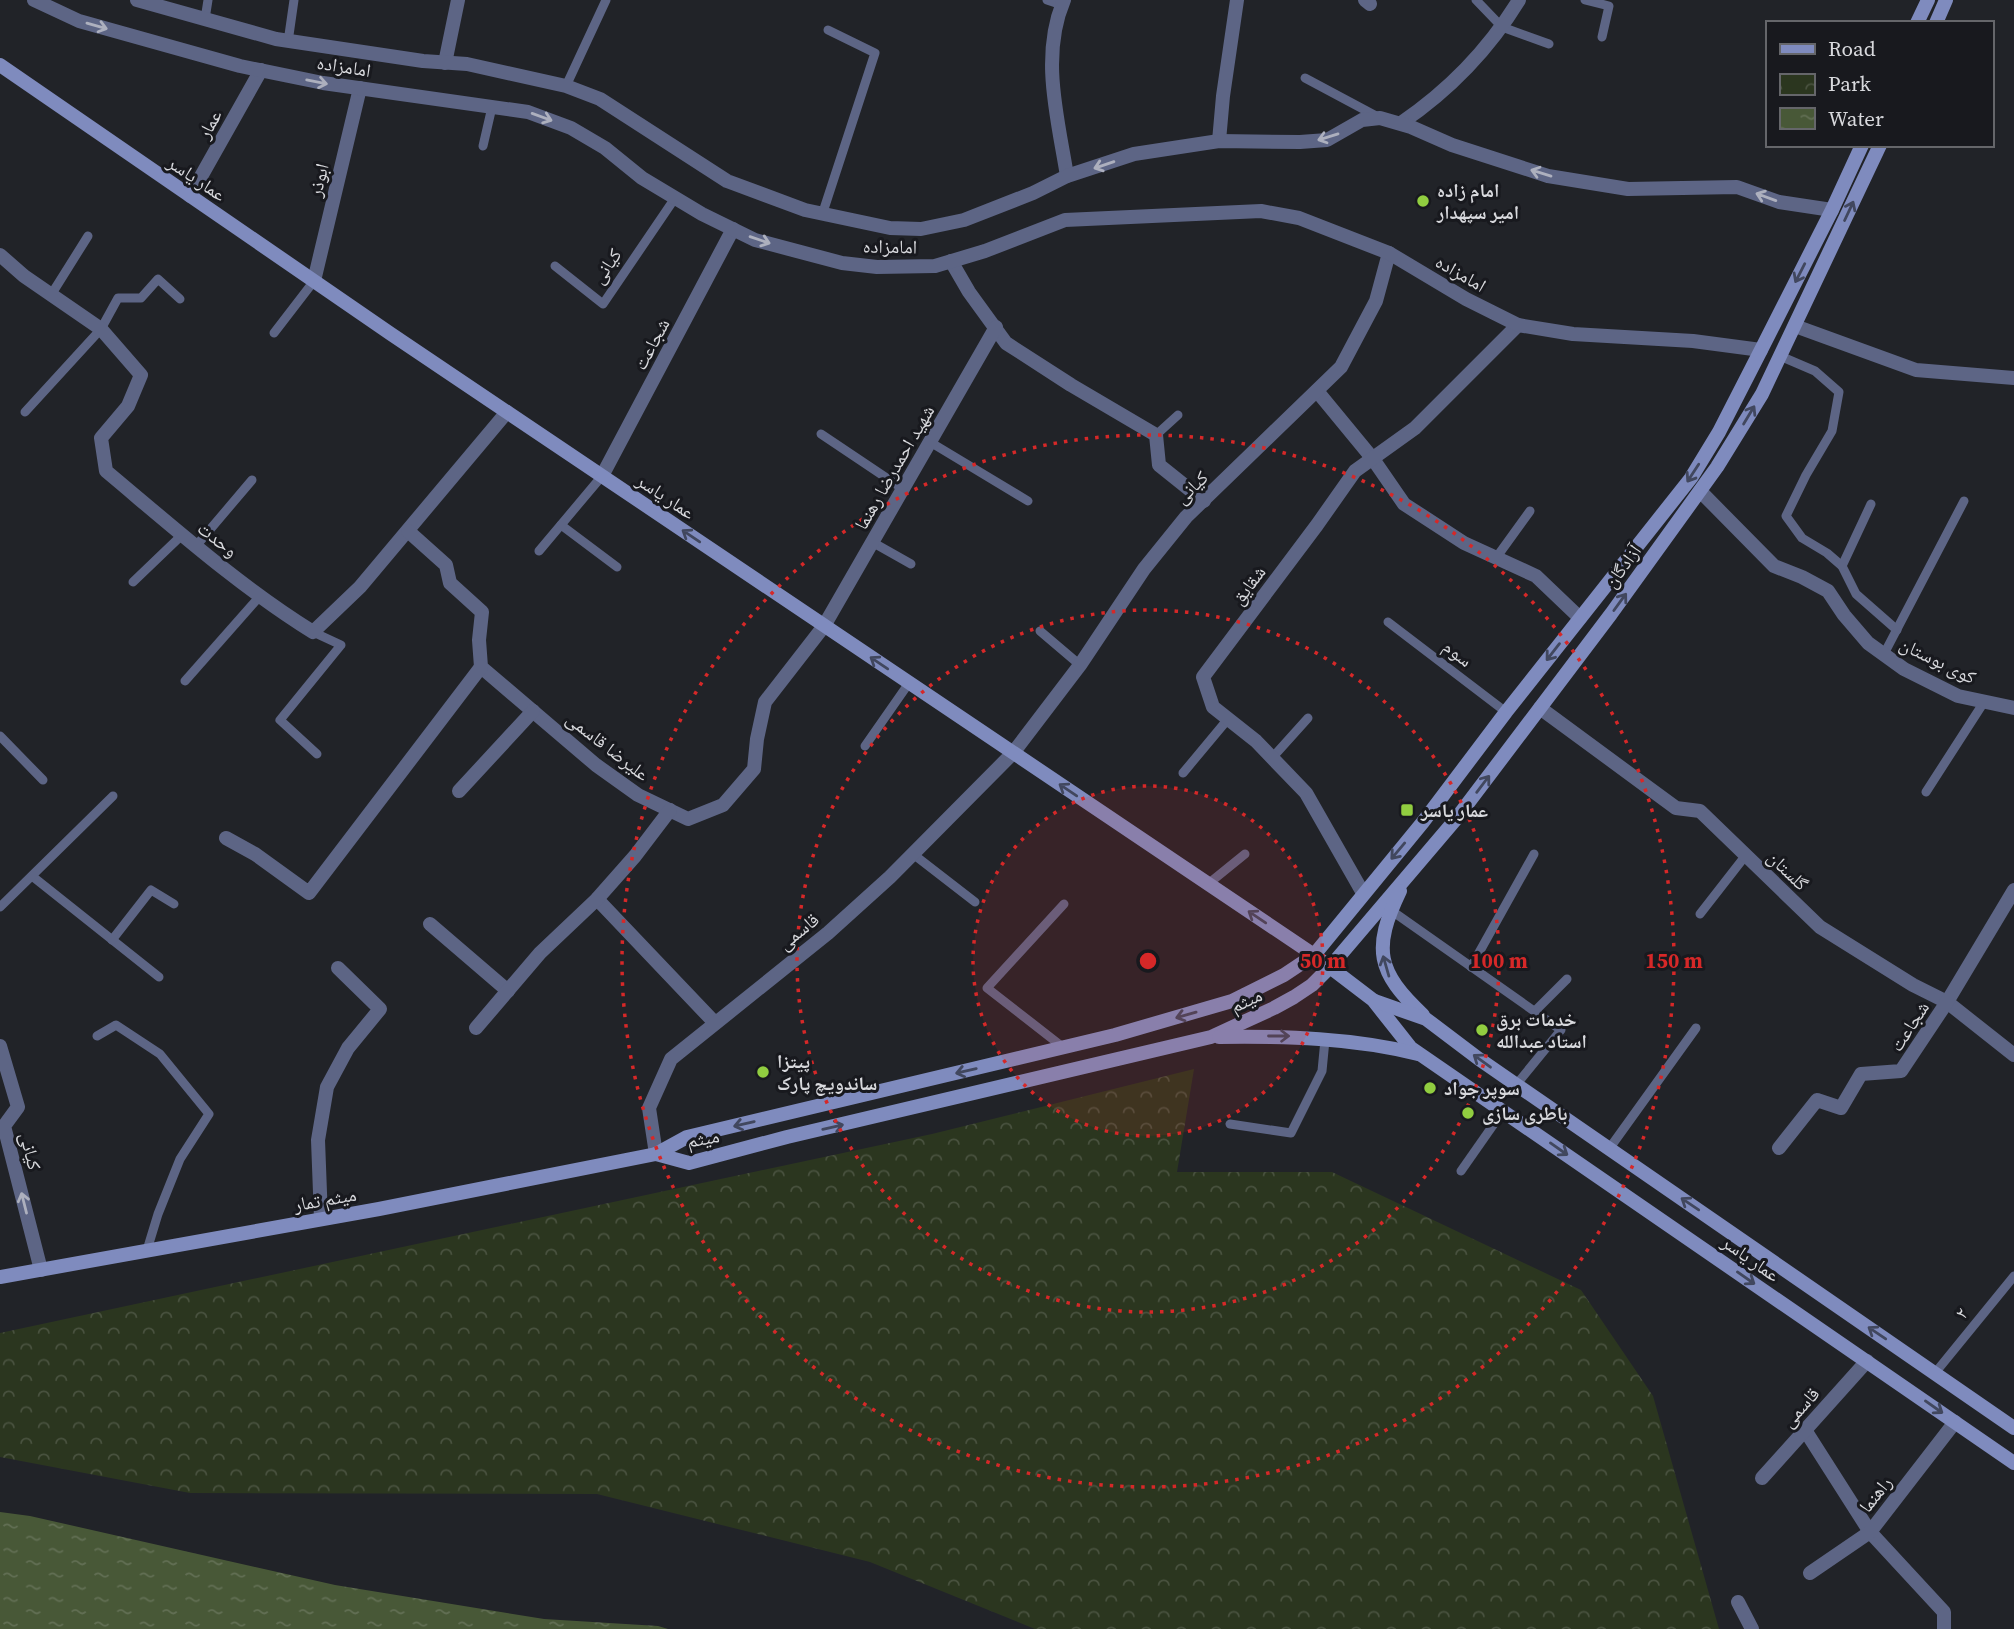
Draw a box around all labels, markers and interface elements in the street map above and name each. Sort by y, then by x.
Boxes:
one-way arrow [85,20,108,33]
legend [1766,21,1993,147]
text: Road [1828,34,1876,63]
street label: امامزاده [315,49,373,83]
text: Park [1828,69,1872,98]
one-way arrow [305,75,328,89]
street label: عمار [190,104,228,144]
text: Water [1828,104,1884,133]
one-way arrow [530,112,552,124]
one-way arrow [1317,132,1339,145]
street label: عمار یاسر [162,148,232,207]
one-way arrow [1093,159,1115,172]
street label: ابوذر [301,160,335,201]
one-way arrow [1531,166,1553,179]
place label: امام زاده امیر سپهدار [1436,177,1519,225]
one-way arrow [1755,190,1777,202]
marker: امام زاده امیر سپهدار [1415,193,1431,209]
one-way arrow [1843,201,1856,222]
street label: امامزاده [863,233,917,259]
one-way arrow [748,235,770,247]
street label: کیانی [585,243,627,289]
street label: امامزاده [1431,248,1491,298]
one-way arrow [1793,262,1807,283]
street label: شجاعت [627,314,675,374]
street label: شهید احمدرضا رهنما [848,400,940,534]
one-way arrow [1741,406,1756,425]
one-way arrow [1686,463,1700,483]
street label: کیانی [1168,464,1214,509]
street label: عمار یاسر [631,466,701,525]
street label: وحدت [192,515,244,563]
one-way arrow [682,529,701,543]
street label: آزادگان [1597,538,1647,593]
street label: شقایق [1225,560,1271,610]
one-way arrow [1613,593,1627,612]
street label: کوی بوستان [1895,630,1981,690]
street label: سوم [1437,633,1478,673]
one-way arrow [1545,643,1560,661]
one-way arrow [870,656,890,670]
street label: علیرضا قاسمی [561,705,655,787]
one-way arrow [1475,775,1490,793]
one-way arrow [1059,783,1078,797]
place label: عمار یاسر [1420,797,1488,823]
marker: عمار یاسر [1399,802,1415,818]
one-way arrow [1390,842,1406,860]
street label: گلستان [1762,844,1814,896]
street label: قاسمی [772,906,824,956]
one-way arrow [1248,910,1267,924]
text: 50 m [1300,946,1346,975]
text: 100 m [1470,946,1528,975]
text: 150 m [1645,946,1703,975]
centre of rings [1136,949,1160,973]
one-way arrow [1379,955,1392,977]
street label: میثم [1226,981,1266,1019]
street label: شجاعت [1883,996,1935,1056]
place label: خدمات برق استاد عبدالله [1496,1006,1587,1054]
one-way arrow [1175,1009,1197,1022]
marker: خدمات برق استاد عبدالله [1474,1022,1490,1038]
one-way arrow [1267,1029,1290,1043]
place label: پیتزا ساندویچ پارک [777,1048,877,1096]
one-way arrow [1473,1054,1492,1069]
marker: پیتزا ساندویچ پارک [755,1064,771,1080]
one-way arrow [955,1065,978,1078]
place label: سوپر جواد [1444,1075,1520,1101]
marker: سوپر جواد [1422,1080,1438,1096]
place label: باطری سازی [1482,1100,1568,1126]
marker: باطری سازی [1460,1105,1476,1121]
one-way arrow [733,1118,756,1131]
one-way arrow [821,1120,844,1133]
street label: میثم [685,1122,721,1154]
street label: کیانی [14,1130,48,1173]
one-way arrow [1549,1142,1568,1156]
street label: میثم تمار [291,1181,358,1217]
one-way arrow [17,1193,30,1215]
one-way arrow [1681,1197,1700,1211]
street label: عمار یاسر [1716,1228,1786,1288]
one-way arrow [1736,1271,1755,1285]
street label: ۲ [1948,1302,1974,1324]
one-way arrow [1868,1326,1887,1340]
street label: قاسمی [1775,1381,1825,1433]
one-way arrow [1923,1400,1943,1414]
street label: راهنما [1853,1470,1897,1518]

